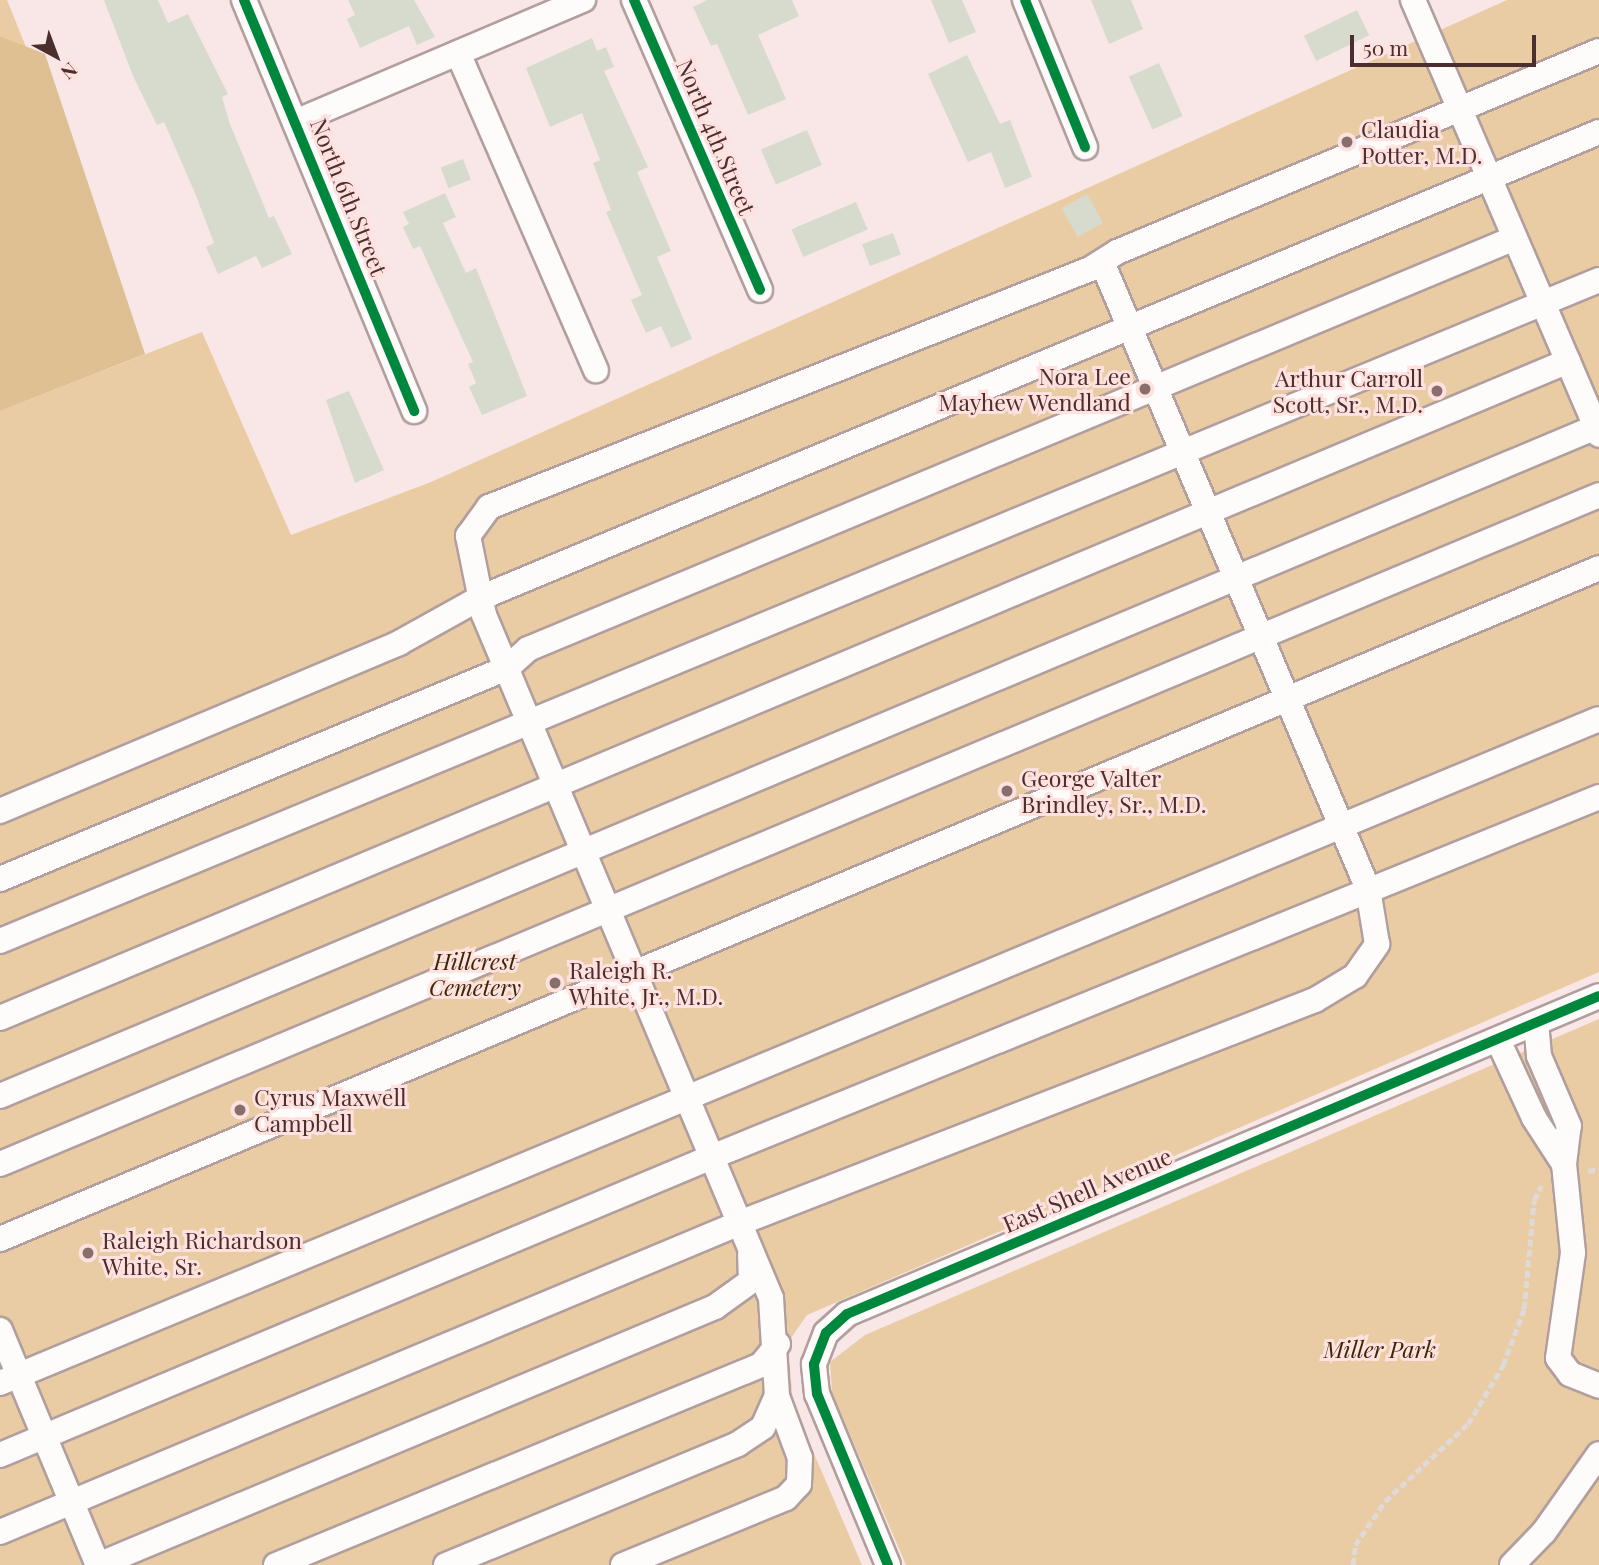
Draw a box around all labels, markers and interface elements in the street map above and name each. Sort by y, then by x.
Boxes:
north arrow [21,21,91,91]
scale bar [1354,21,1540,65]
text: 50 m [1363,33,1408,61]
street label: North 4th Street [671,55,761,219]
text: N [56,58,83,86]
street label: North 6th Street [305,114,393,280]
place label: Claudia Potter, M.D. [1361,115,1483,169]
marker: Claudia Potter, M.D. [1339,134,1355,150]
place label: Nora Lee Mayhew Wendland [937,362,1131,416]
place label: Arthur Carroll Scott, Sr., M.D. [1273,364,1423,418]
marker: Nora Lee Mayhew Wendland [1137,381,1153,397]
marker: Arthur Carroll Scott, Sr., M.D. [1429,383,1445,399]
place label: George Valter Brindley, Sr., M.D. [1021,764,1206,818]
marker: George Valter Brindley, Sr., M.D. [999,783,1015,799]
park label: Hillcrest Cemetery [429,947,521,1001]
place label: Raleigh R. White, Jr., M.D. [569,956,723,1010]
marker: Raleigh R. White, Jr., M.D. [547,975,563,991]
place label: Cyrus Maxwell Campbell [254,1083,407,1137]
marker: Cyrus Maxwell Campbell [232,1102,248,1118]
street label: East Shell Avenue [998,1142,1176,1238]
place label: Raleigh Richardson White, Sr. [102,1226,302,1280]
marker: Raleigh Richardson White, Sr. [80,1245,96,1261]
park label: Miller Park [1324,1335,1436,1363]

